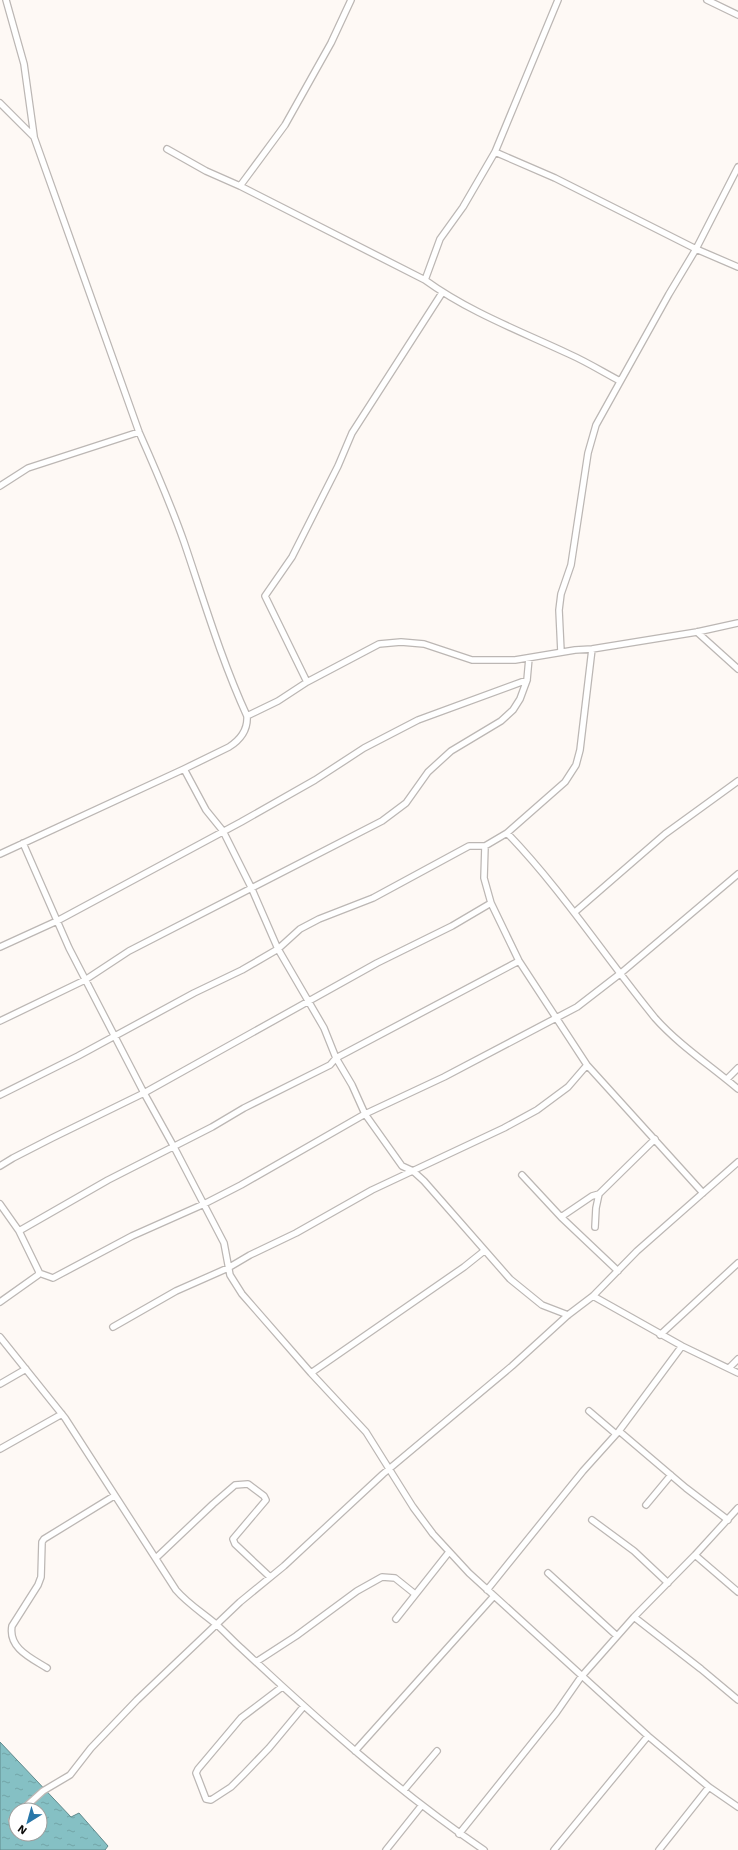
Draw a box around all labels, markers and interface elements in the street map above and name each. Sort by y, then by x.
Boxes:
north arrow [8,1802,48,1842]
text: N [15,1822,29,1837]

